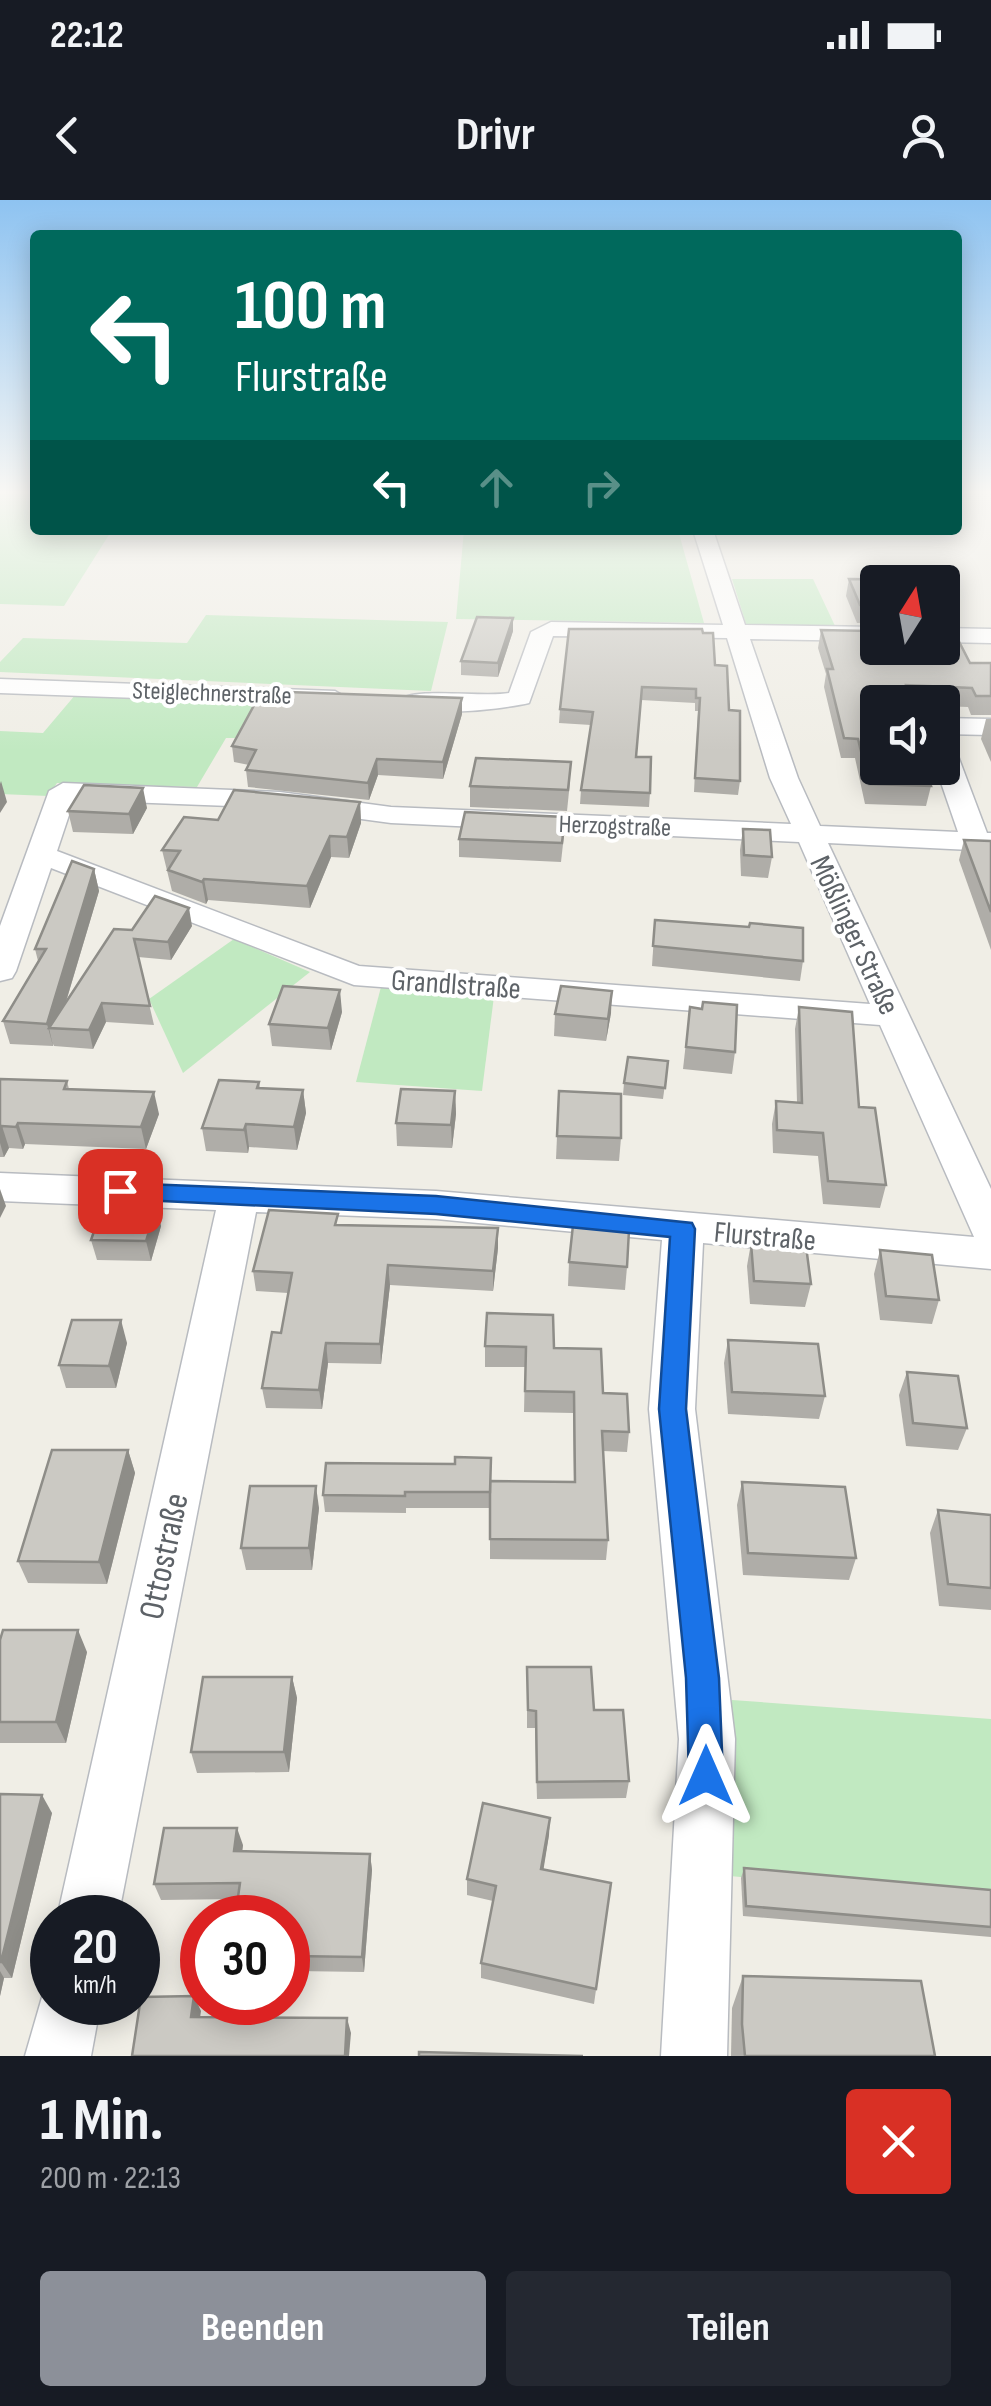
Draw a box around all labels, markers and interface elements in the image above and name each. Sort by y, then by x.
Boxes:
text: 22:12 [50,13,124,58]
icon: back [40,108,95,163]
text: Drivr [456,108,535,163]
icon: person [896,108,951,163]
text: 100 m [235,265,386,349]
icon: left [70,270,200,400]
text: Flurstraße [235,350,388,405]
icon: left [364,460,419,515]
icon: ahead [469,460,524,515]
icon: right [574,460,629,515]
north arrow [860,565,960,665]
map controls [860,565,960,785]
street label: Steiglechnerstraße [132,675,292,712]
button: sound [860,685,960,785]
street label: Herzogstraße [558,809,672,844]
street label: Mößlinger Straße [802,850,907,1021]
street label: Grandlstraße [390,963,522,1007]
pin [78,1149,163,1234]
icon: arrive [93,1164,148,1219]
street label: Flurstraße [713,1215,817,1259]
street label: Ottostraße [130,1489,199,1623]
position arrow [654,1724,758,1828]
speed limit sign: 30 [180,1895,310,2025]
text: 20 [72,1918,118,1978]
text: km/h [73,1970,117,2001]
text: 1 Min. [40,2085,163,2157]
button: close [846,2089,951,2194]
text: 200 m · 22:13 [40,2159,181,2198]
button: Beenden [40,2271,486,2386]
button: Teilen [506,2271,951,2386]

